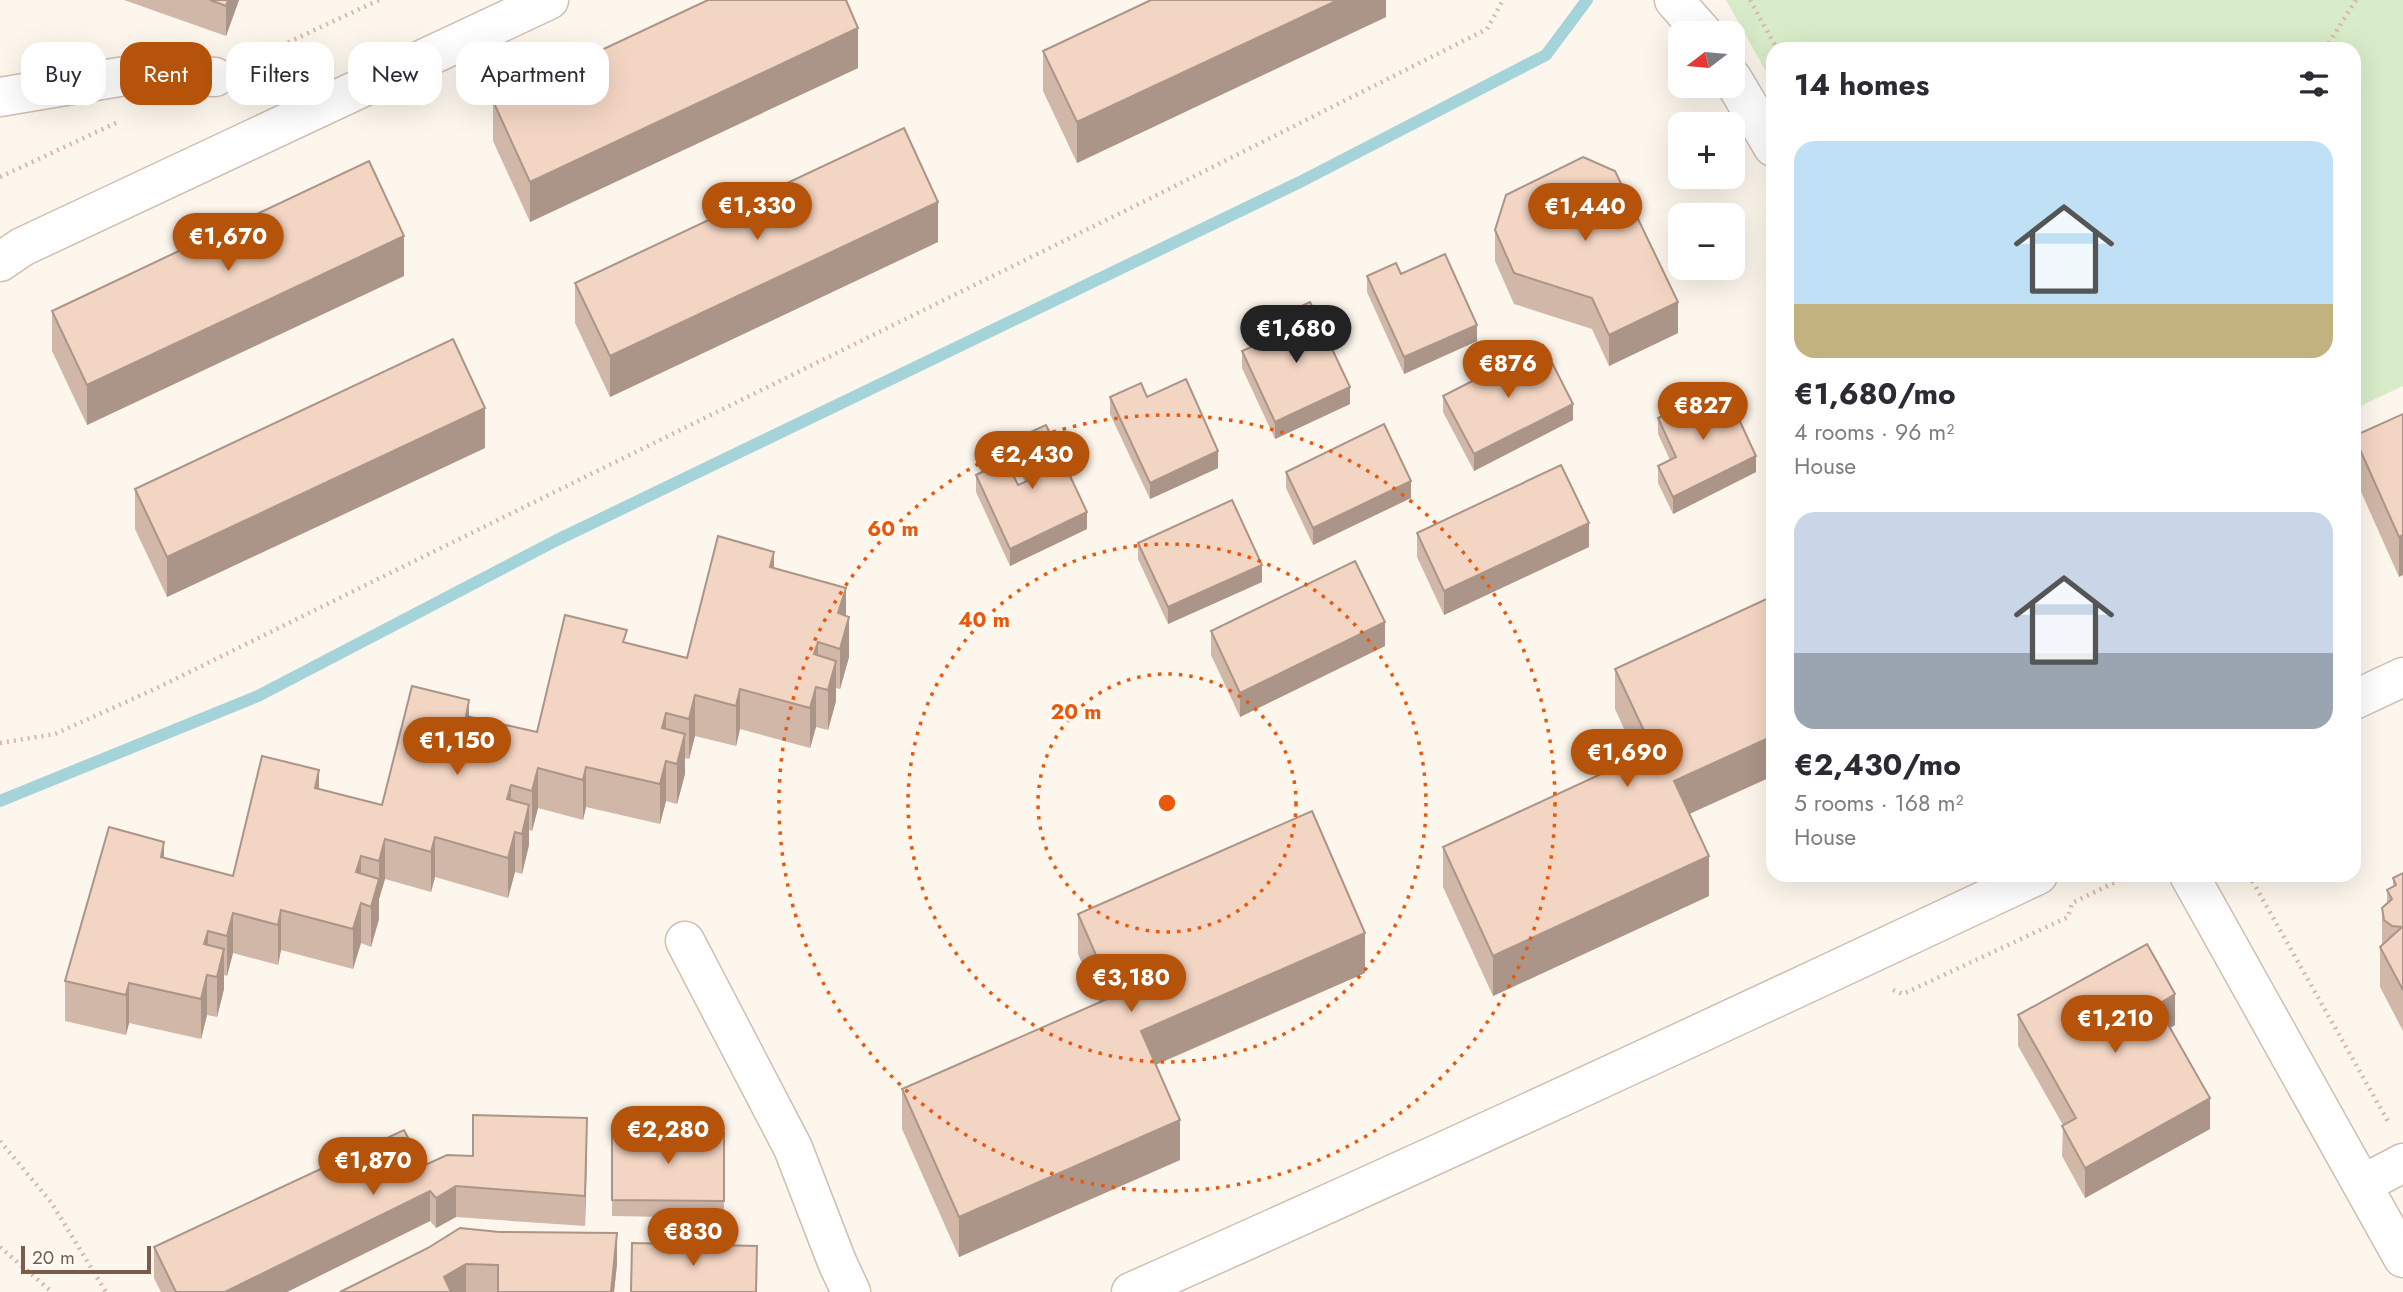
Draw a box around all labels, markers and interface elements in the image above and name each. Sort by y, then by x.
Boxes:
north arrow [1668,21,1745,98]
map controls [1668,21,1745,280]
chip: Buy [21,42,106,105]
chip: Rent [120,42,212,105]
chip: Filters [226,42,334,105]
chip: New [348,42,442,105]
chip: Apartment [456,42,609,105]
text: 14 homes [1794,63,1929,106]
icon: filters [2295,65,2333,103]
button: + [1668,112,1745,189]
pin: €1,330 [700,182,814,242]
pin: €1,440 [1528,184,1642,243]
icon: home [2001,186,2127,312]
text: €1,330 [718,188,796,222]
text: €1,440 [1544,189,1626,223]
button: − [1668,203,1745,280]
pin: €1,670 [171,214,285,273]
text: €1,670 [189,219,267,253]
pin: €1,680 [1239,306,1353,365]
text: €1,680 [1256,311,1336,345]
pin: €876 [1467,340,1549,400]
text: €876 [1479,346,1537,380]
text: €1,680/mo [1794,372,1956,415]
pin: €827 [1662,382,1744,442]
text: €827 [1674,388,1732,422]
text: 4 rooms · 96 m² [1794,415,1954,449]
pin: €2,430 [975,432,1089,491]
text: €2,430 [990,437,1074,471]
text: House [1794,449,1856,483]
text: 60 m [867,514,919,544]
icon: home [2001,557,2127,683]
text: 40 m [958,605,1010,635]
text: 20 m [1050,697,1102,727]
pin: €1,150 [400,718,514,777]
text: €1,150 [419,723,495,757]
pin: €1,690 [1570,730,1684,789]
text: €1,690 [1587,735,1667,769]
text: €2,430/mo [1794,743,1961,786]
text: 5 rooms · 168 m² [1794,786,1963,820]
centre of rings [1155,791,1179,815]
text: House [1794,820,1856,854]
pin: €3,180 [1074,954,1188,1014]
text: €3,180 [1092,960,1170,994]
pin: €1,210 [2058,996,2172,1055]
text: €1,210 [2077,1001,2153,1035]
pin: €2,280 [611,1106,725,1166]
text: €2,280 [627,1112,709,1146]
pin: €1,870 [316,1138,430,1197]
text: €1,870 [334,1143,412,1177]
pin: €830 [652,1208,734,1268]
text: €830 [664,1214,723,1248]
scale bar [21,1243,150,1275]
text: 20 m [32,1244,75,1271]

